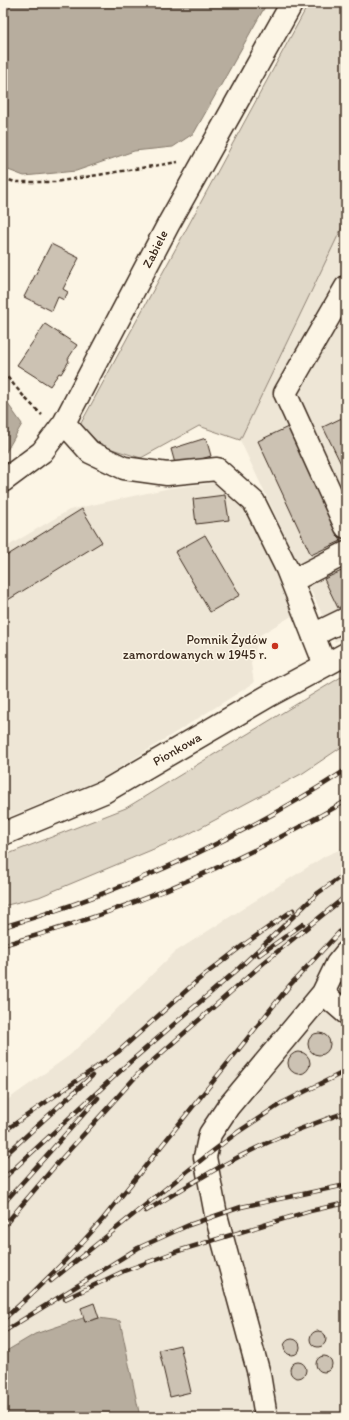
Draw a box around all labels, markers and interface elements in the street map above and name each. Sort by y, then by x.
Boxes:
street label: Zabiele [139,228,171,270]
place label: Pomnik Żydów zamordowanych w 1945 r. [123,632,267,662]
marker: Pomnik Żydów zamordowanych w 1945 r. [270,641,280,651]
street label: Pionkowa [150,729,204,769]

